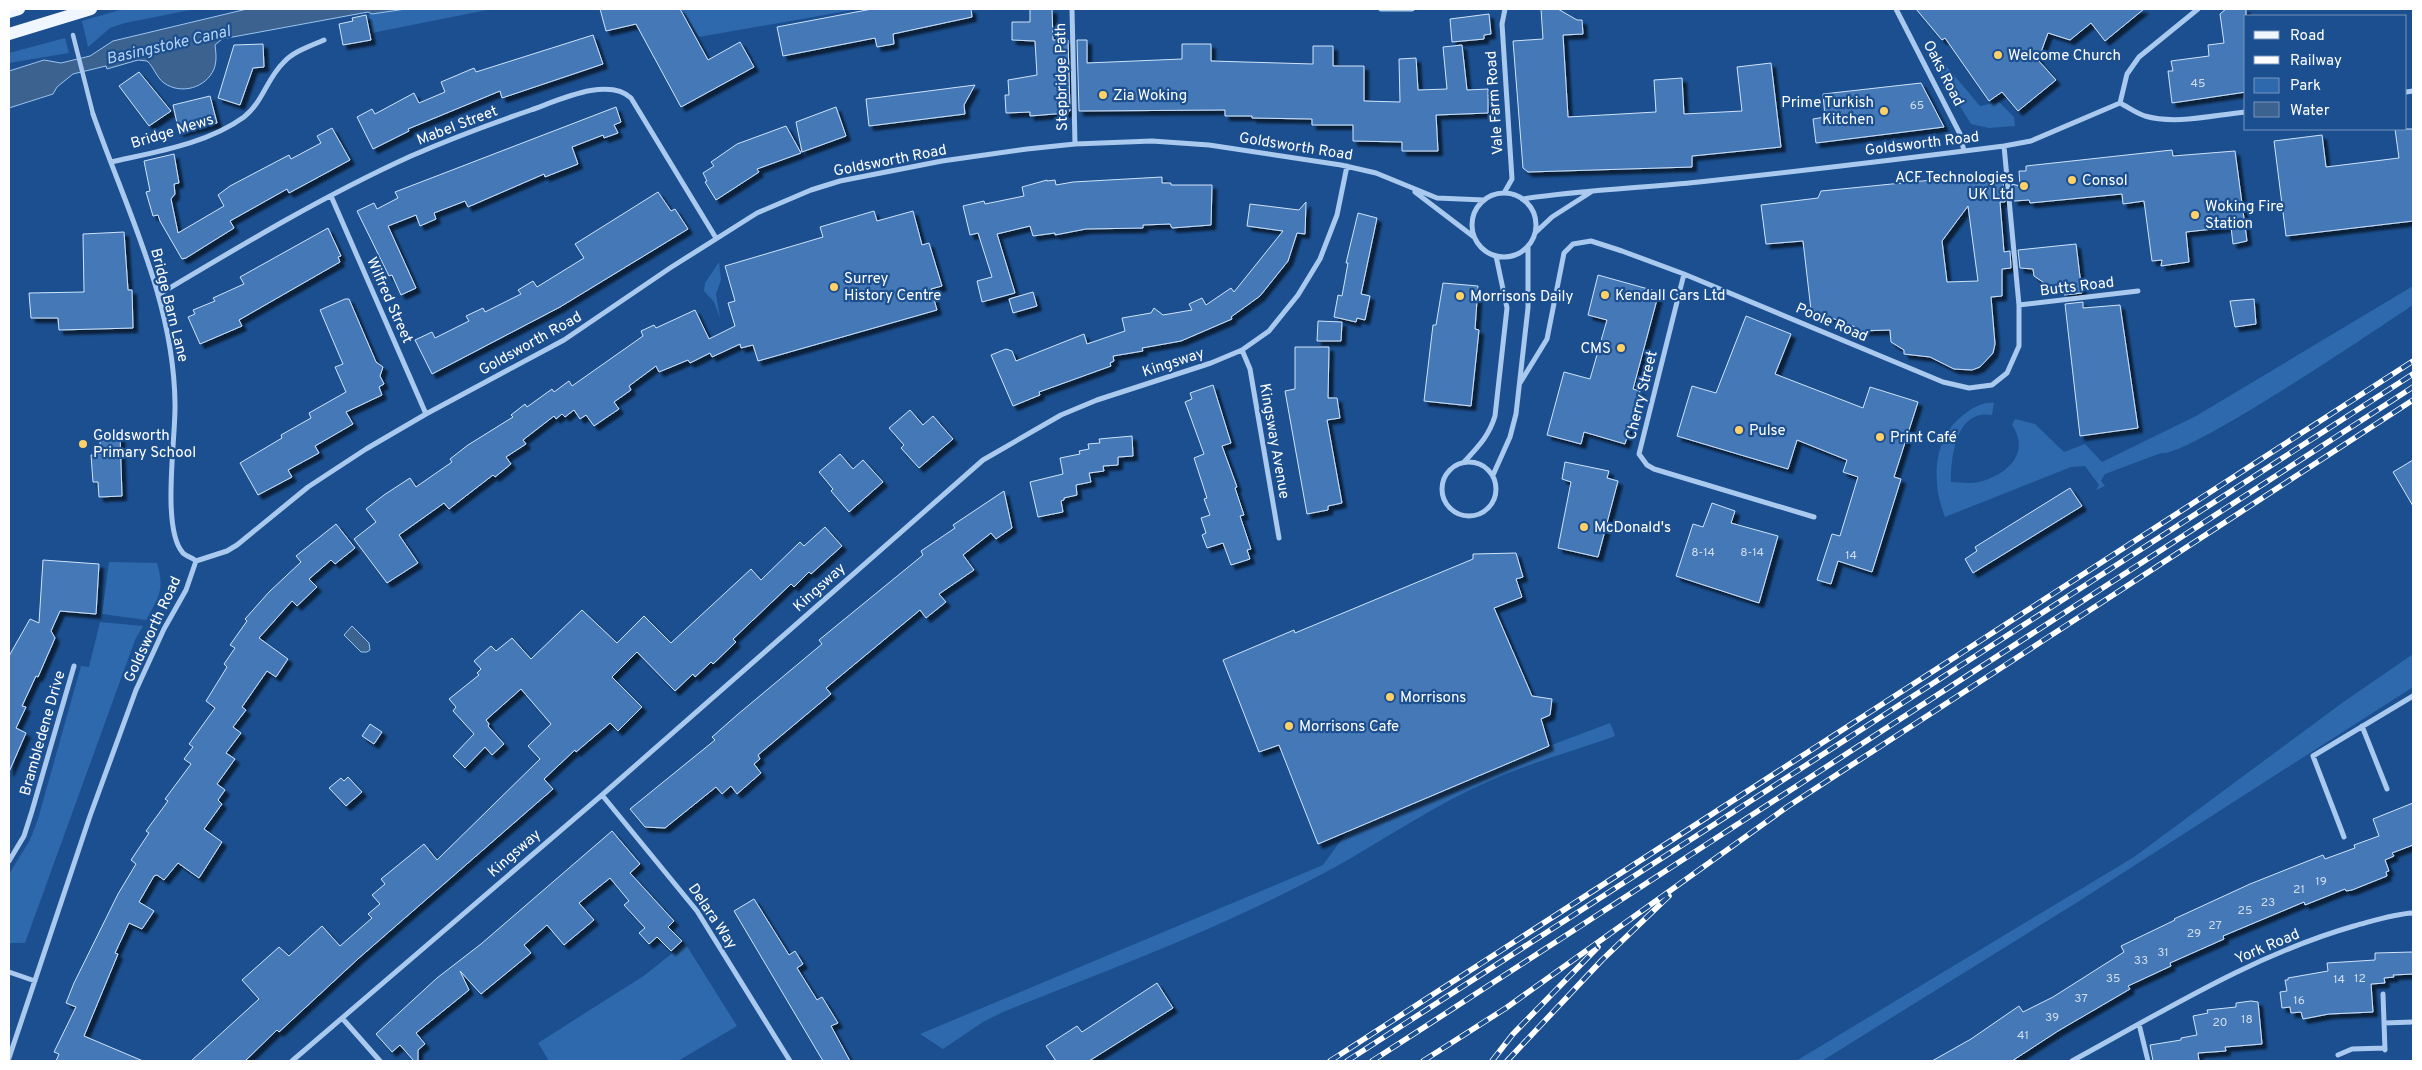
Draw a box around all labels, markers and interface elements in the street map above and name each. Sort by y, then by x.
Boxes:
legend [2244,15,2407,130]
water label: Basingstoke Canal [104,22,233,70]
street label: Stepbridge Path [1052,23,1073,131]
text: Road [2290,27,2325,46]
street label: Oaks Road [1918,38,1967,110]
place label: Welcome Church [2008,47,2121,66]
marker: Welcome Church [1992,49,2004,61]
street label: Vale Farm Road [1482,50,1509,156]
text: Railway [2290,52,2342,71]
house number: 45 [2191,76,2205,92]
text: Park [2290,77,2321,96]
place label: Zia Woking [1113,87,1187,106]
marker: Zia Woking [1097,89,1109,101]
place label: Prime Turkish Kitchen [1781,94,1874,130]
house number: 65 [1910,98,1924,114]
street label: Mabel Street [414,102,501,151]
text: Water [2290,102,2330,121]
marker: Prime Turkish Kitchen [1878,105,1890,117]
street label: Bridge Mews [129,111,216,154]
street label: Goldsworth Road [1864,128,1980,161]
street label: Goldsworth Road [1238,129,1354,166]
street label: Goldsworth Road [832,141,949,182]
place label: ACF Technologies UK Ltd [1895,169,2014,205]
place label: Consol [2082,172,2128,191]
marker: Consol [2066,174,2078,186]
marker: ACF Technologies UK Ltd [2018,180,2030,192]
place label: Woking Fire Station [2205,198,2284,234]
marker: Woking Fire Station [2189,209,2201,221]
street label: Bridge Barn Lane [145,246,192,364]
street label: Wilfred Street [361,255,416,347]
place label: Surrey History Centre [844,270,941,306]
street label: Butts Road [2039,274,2115,301]
marker: Surrey History Centre [828,281,840,293]
place label: Kendall Cars Ltd [1615,287,1725,306]
place label: Morrisons Daily [1470,288,1573,307]
marker: Kendall Cars Ltd [1599,289,1611,301]
marker: Morrisons Daily [1454,290,1466,302]
street label: Poole Road [1792,300,1870,347]
street label: Goldsworth Road [476,308,586,380]
place label: CMS [1580,340,1611,359]
marker: CMS [1615,342,1627,354]
street label: Kingsway [1140,344,1207,382]
street label: Cherry Street [1622,349,1663,442]
street label: Kingsway Avenue [1254,382,1293,501]
place label: Pulse [1749,422,1786,441]
marker: Pulse [1733,424,1745,436]
place label: Goldsworth Primary School [93,427,196,463]
place label: Print Café [1890,429,1957,448]
marker: Print Café [1874,431,1886,443]
marker: Goldsworth Primary School [77,438,89,450]
place label: McDonald's [1594,519,1671,538]
marker: McDonald's [1578,521,1590,533]
house number: 8-14 [1691,545,1715,561]
house number: 8-14 [1740,545,1764,561]
house number: 14 [1845,548,1857,564]
street label: Kingsway [790,560,850,617]
street label: Goldsworth Road [120,574,186,686]
street label: Brambledene Drive [16,669,70,798]
place label: Morrisons [1400,689,1466,708]
marker: Morrisons [1384,691,1396,703]
place label: Morrisons Cafe [1299,718,1399,737]
marker: Morrisons Cafe [1283,720,1295,732]
street label: Kingsway [485,826,545,882]
house number: 19 [2315,874,2327,890]
street label: Delara Way [683,881,741,953]
house number: 21 [2293,882,2305,898]
house number: 23 [2261,895,2275,911]
house number: 25 [2238,903,2252,919]
house number: 27 [2208,918,2222,934]
street label: York Road [2232,925,2303,970]
house number: 29 [2187,926,2201,942]
house number: 31 [2157,945,2169,961]
house number: 33 [2134,953,2148,969]
house number: 35 [2106,971,2120,987]
house number: 12 [2354,971,2366,987]
house number: 14 [2333,972,2345,988]
house number: 37 [2074,991,2088,1007]
house number: 16 [2293,993,2305,1009]
house number: 39 [2045,1010,2059,1026]
house number: 18 [2241,1012,2253,1028]
house number: 20 [2212,1015,2228,1031]
house number: 41 [2017,1028,2029,1044]

